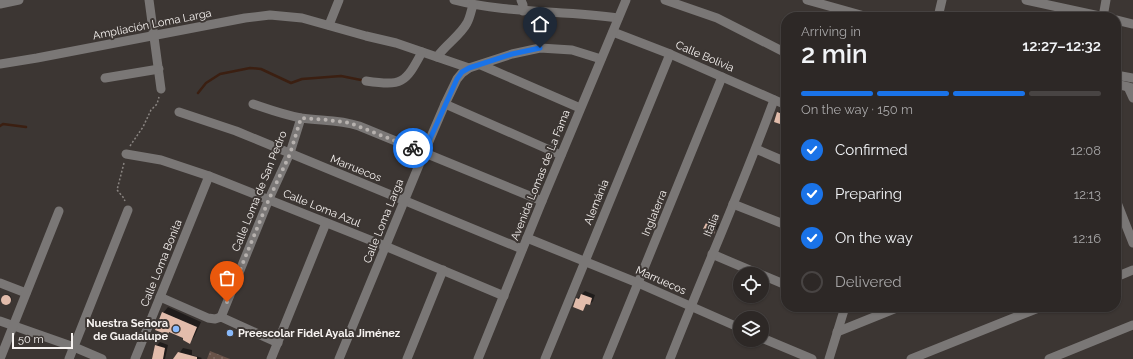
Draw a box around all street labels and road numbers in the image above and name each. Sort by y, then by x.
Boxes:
street label: Ampliación Loma Larga [92,7,213,42]
street label: Calle Bolivia [674,38,736,75]
street label: Avenida Lomas de La Fama [508,108,573,242]
street label: Calle Loma de San Pedro [229,129,290,253]
street label: Marruecos [328,152,383,185]
street label: Calle Loma Larga [361,177,406,265]
street label: Alemánia [581,178,611,227]
street label: Calle Loma Azul [281,187,363,230]
street label: Inglaterra [639,188,670,238]
street label: Italia [701,212,722,239]
street label: Calle Loma Bonita [138,218,185,309]
street label: Marruecos [633,264,688,297]

